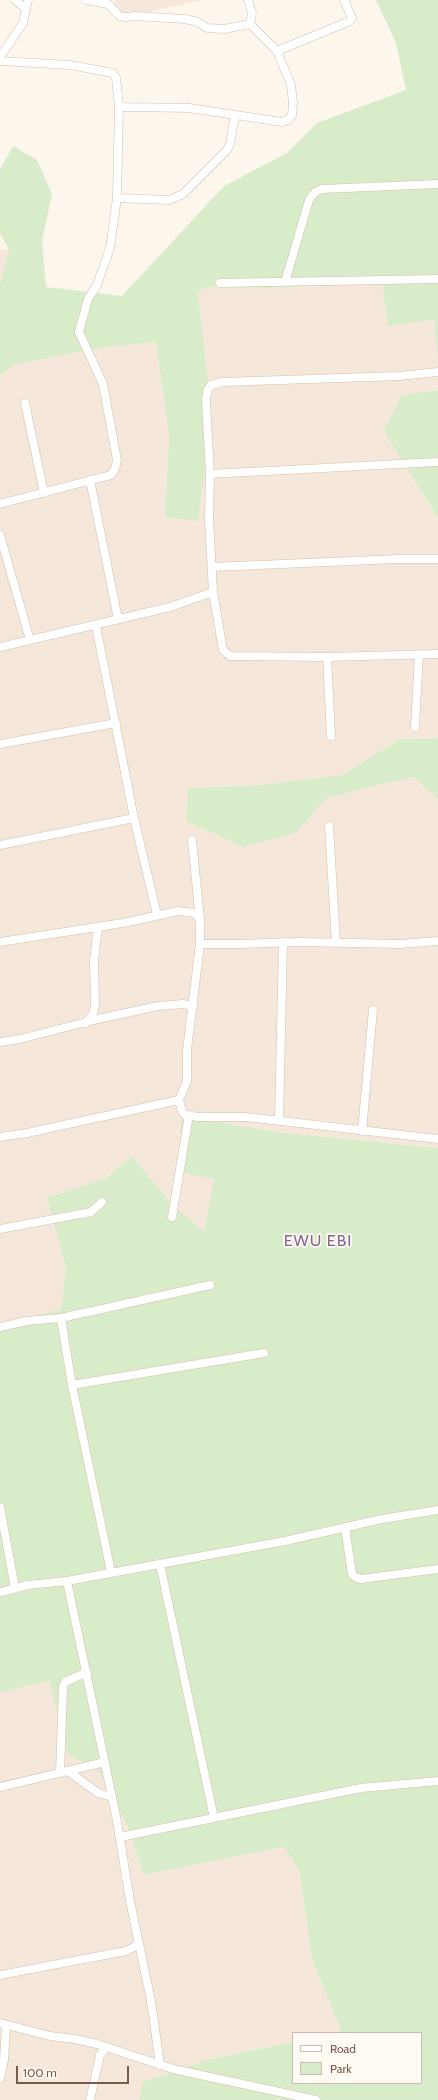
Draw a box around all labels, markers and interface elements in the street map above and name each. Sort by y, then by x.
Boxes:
district label: EWU EBI [284,1231,352,1251]
legend [292,2032,422,2084]
text: Road [330,2041,356,2056]
scale bar [18,2058,131,2084]
text: Park [330,2061,352,2076]
text: 100 m [23,2065,57,2080]

